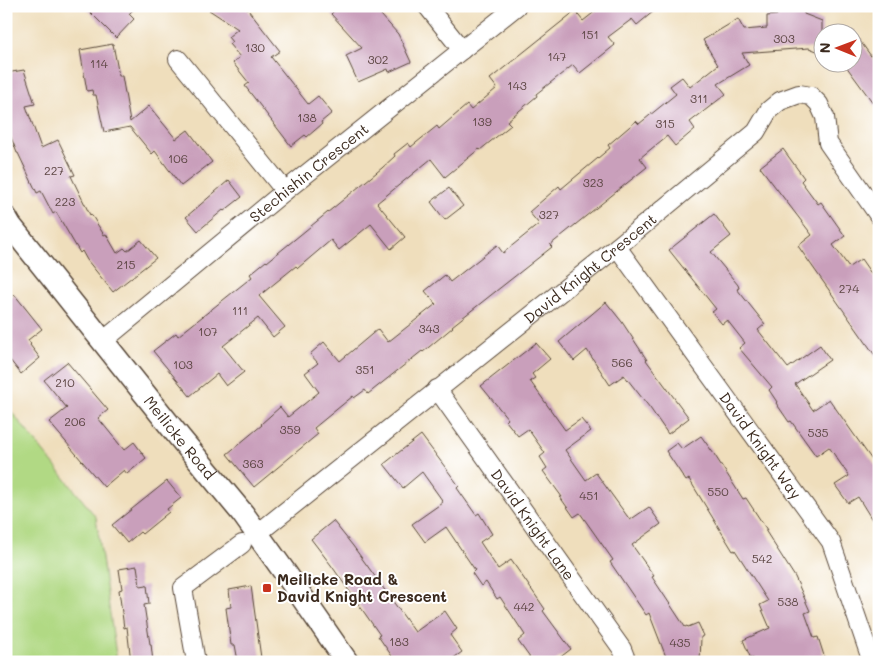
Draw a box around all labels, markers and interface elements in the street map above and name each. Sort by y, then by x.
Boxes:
north arrow [812,22,862,72]
house number: 151 [581,26,599,42]
house number: 303 [773,30,795,46]
house number: 130 [245,39,265,55]
text: N [815,42,834,53]
house number: 147 [547,48,567,64]
house number: 302 [367,51,389,67]
house number: 114 [90,55,108,71]
house number: 143 [507,77,527,93]
house number: 311 [690,90,708,106]
house number: 138 [297,109,317,125]
house number: 139 [472,113,492,129]
house number: 315 [655,115,675,131]
street label: Stechishin Crescent [245,118,373,226]
house number: 106 [168,150,188,166]
house number: 227 [44,162,64,178]
house number: 323 [583,174,603,190]
house number: 223 [55,193,75,209]
house number: 327 [539,206,560,222]
street label: David Knight Crescent [519,209,660,328]
house number: 215 [116,256,136,272]
house number: 274 [839,280,859,296]
house number: 111 [232,302,248,318]
house number: 343 [418,320,440,336]
house number: 107 [198,323,218,339]
house number: 566 [611,354,633,370]
house number: 103 [173,356,193,372]
house number: 351 [355,361,375,377]
house number: 210 [55,374,75,390]
street label: David Knight Way [715,388,806,503]
street label: Meilicke Road [140,391,220,483]
house number: 206 [64,413,86,429]
house number: 359 [279,421,301,437]
house number: 535 [807,424,829,440]
house number: 363 [242,455,264,471]
street label: David Knight Lane [487,465,580,584]
house number: 550 [707,483,729,499]
house number: 451 [579,487,599,503]
house number: 542 [752,550,772,566]
place label: Meilicke Road & David Knight Crescent [277,569,447,606]
marker: Meilicke Road & David Knight Crescent [261,582,273,594]
house number: 538 [777,593,799,609]
house number: 442 [514,598,534,614]
house number: 183 [389,633,409,649]
house number: 435 [669,634,691,650]

